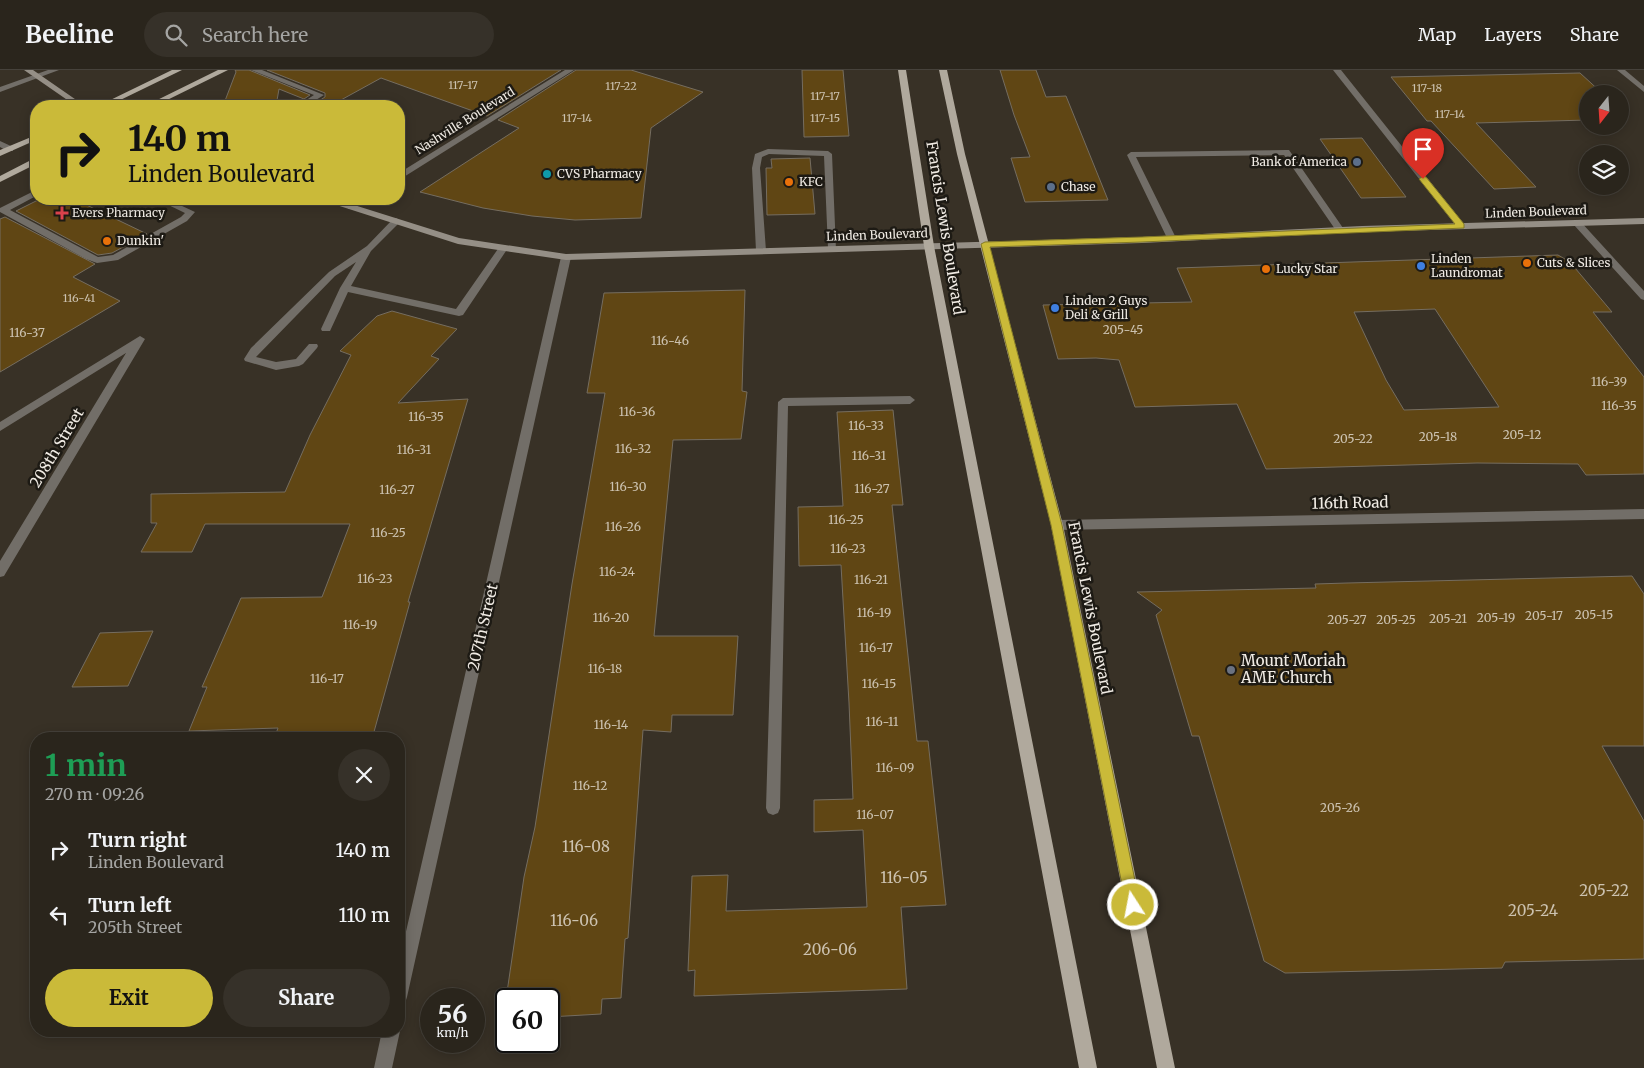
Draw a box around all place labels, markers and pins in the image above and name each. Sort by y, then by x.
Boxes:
pin [1402,128,1444,179]
place label: Bank of America [1251,154,1348,169]
marker: Bank of America [1351,156,1363,168]
place label: CVS Pharmacy [557,166,642,181]
marker: CVS Pharmacy [541,168,553,180]
place label: KFC [799,174,823,189]
marker: KFC [783,176,795,188]
place label: Chase [1061,179,1095,194]
marker: Chase [1045,181,1057,193]
place label: Evers Pharmacy [72,205,165,220]
marker: Evers Pharmacy [56,207,68,219]
place label: Dunkin' [117,233,164,248]
marker: Dunkin' [101,235,113,247]
place label: Linden Laundromat [1431,251,1503,280]
place label: Cuts & Slices [1537,255,1610,270]
marker: Cuts & Slices [1521,257,1533,269]
marker: Linden Laundromat [1415,260,1427,272]
place label: Lucky Star [1276,261,1338,276]
marker: Lucky Star [1260,263,1272,275]
place label: Linden 2 Guys Deli & Grill [1065,293,1147,322]
marker: Linden 2 Guys Deli & Grill [1049,302,1061,314]
place label: Mount Moriah AME Church [1240,651,1346,687]
marker: Mount Moriah AME Church [1225,664,1237,676]

